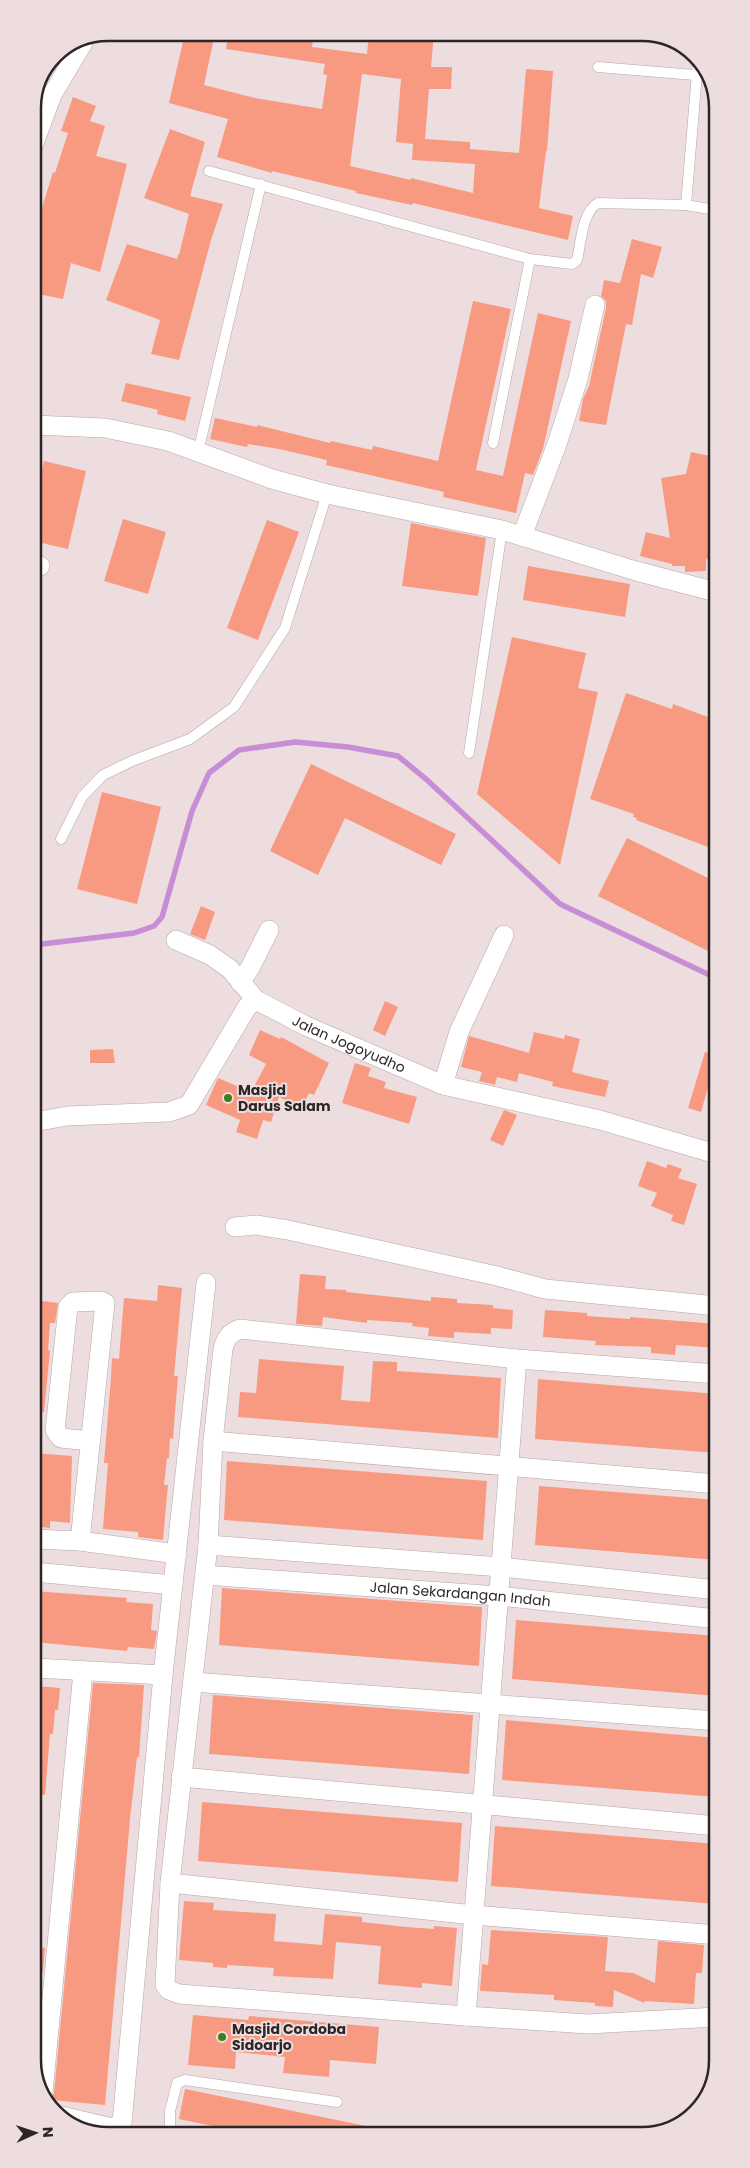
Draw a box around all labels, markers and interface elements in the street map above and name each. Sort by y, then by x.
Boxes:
street label: Jalan Jogoyudho [289,1011,409,1078]
place label: Masjid Darus Salam [238,1080,331,1116]
marker: Masjid Darus Salam [222,1092,234,1104]
street label: Jalan Sekardangan Indah [369,1577,552,1611]
place label: Masjid Cordoba Sidoarjo [232,2019,346,2055]
marker: Masjid Cordoba Sidoarjo [216,2031,228,2043]
north arrow [10,2108,60,2158]
text: N [38,2127,58,2138]

